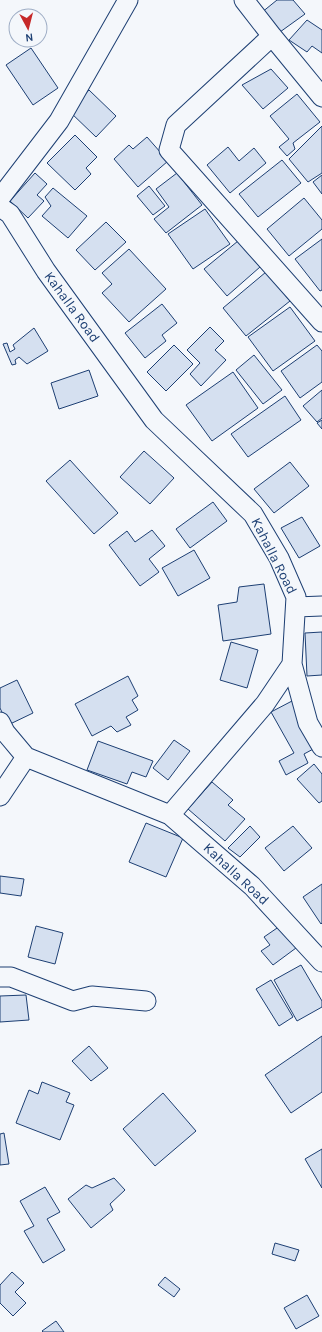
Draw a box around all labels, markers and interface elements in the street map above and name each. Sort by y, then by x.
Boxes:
north arrow [8,8,48,48]
text: N [24,30,34,44]
street label: Kahalla Road [41,268,103,346]
street label: Kahalla Road [247,515,301,597]
street label: Kahalla Road [200,839,272,909]

